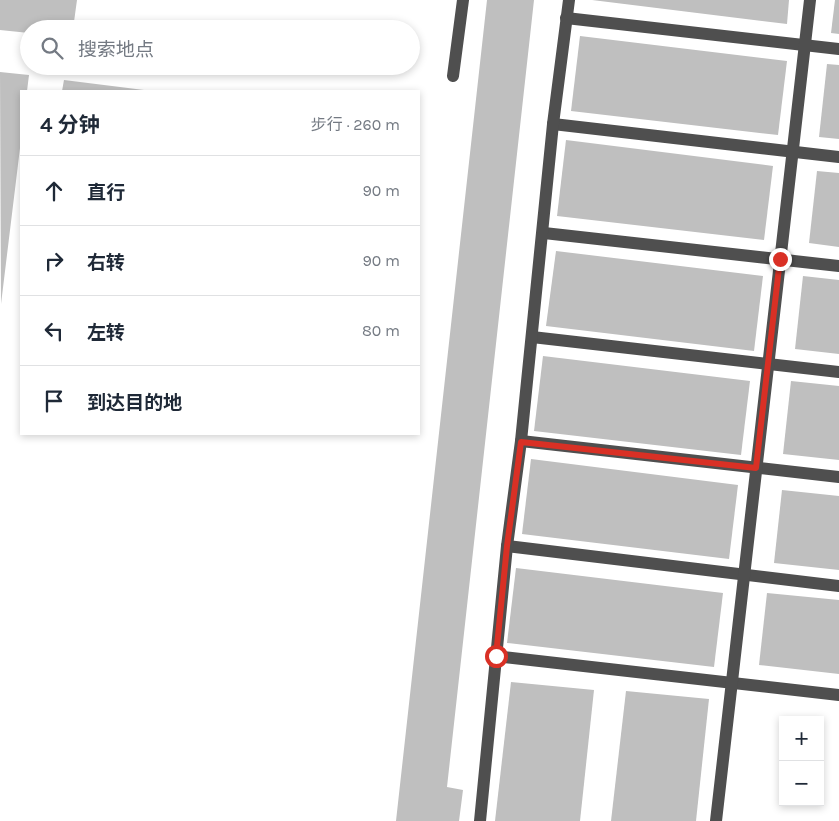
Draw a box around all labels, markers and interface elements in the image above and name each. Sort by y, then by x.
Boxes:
search box [20,20,420,75]
icon: search [38,34,66,62]
text: 搜索地点 [78,39,154,61]
text: 4 分钟 [40,113,100,137]
text: 步行 · 260 m [311,115,400,134]
icon: ahead [40,177,68,205]
text: 90 m [362,181,400,200]
text: 直行 [87,182,125,204]
icon: right [40,247,68,275]
route end [769,248,792,271]
text: 90 m [362,251,400,270]
text: 右转 [87,252,125,274]
icon: left [40,317,68,345]
text: 80 m [362,321,400,340]
text: 左转 [87,322,125,344]
icon: arrive [40,387,68,415]
text: 到达目的地 [87,392,182,414]
route start [485,645,508,668]
map controls [779,716,824,806]
button: + [779,716,824,761]
button: − [779,761,824,806]

